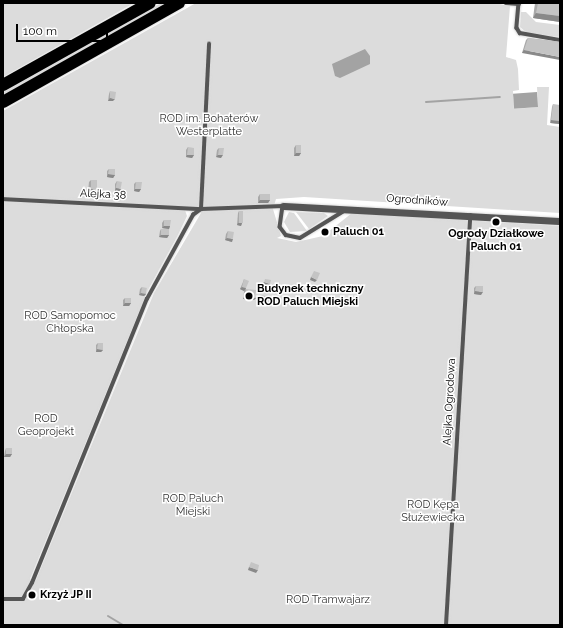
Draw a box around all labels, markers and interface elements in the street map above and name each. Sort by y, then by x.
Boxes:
scale bar [18,16,110,42]
text: 100 m [23,24,57,38]
park label: ROD im. Bohaterów Westerplatte [160,113,258,139]
street label: Alejka 38 [80,187,126,203]
street label: Ogrodników [386,192,448,210]
marker: Ogrody Działkowe Paluch 01 [491,217,501,227]
place label: Paluch 01 [333,225,384,239]
marker: Paluch 01 [320,227,330,237]
place label: Ogrody Działkowe Paluch 01 [448,228,544,254]
place label: Budynek techniczny ROD Paluch Miejski [257,283,364,309]
marker: Budynek techniczny ROD Paluch Miejski [244,291,254,301]
park label: ROD Samopomoc Chłopska [24,310,116,336]
street label: Alejka Ogrodowa [441,358,459,446]
park label: ROD Geoprojekt [18,413,74,439]
park label: ROD Paluch Miejski [163,493,223,519]
park label: ROD Kępa Służewiecka [401,499,465,525]
place label: Krzyż JP II [40,588,92,602]
marker: Krzyż JP II [27,590,37,600]
park label: ROD Tramwajarz [286,593,370,607]

